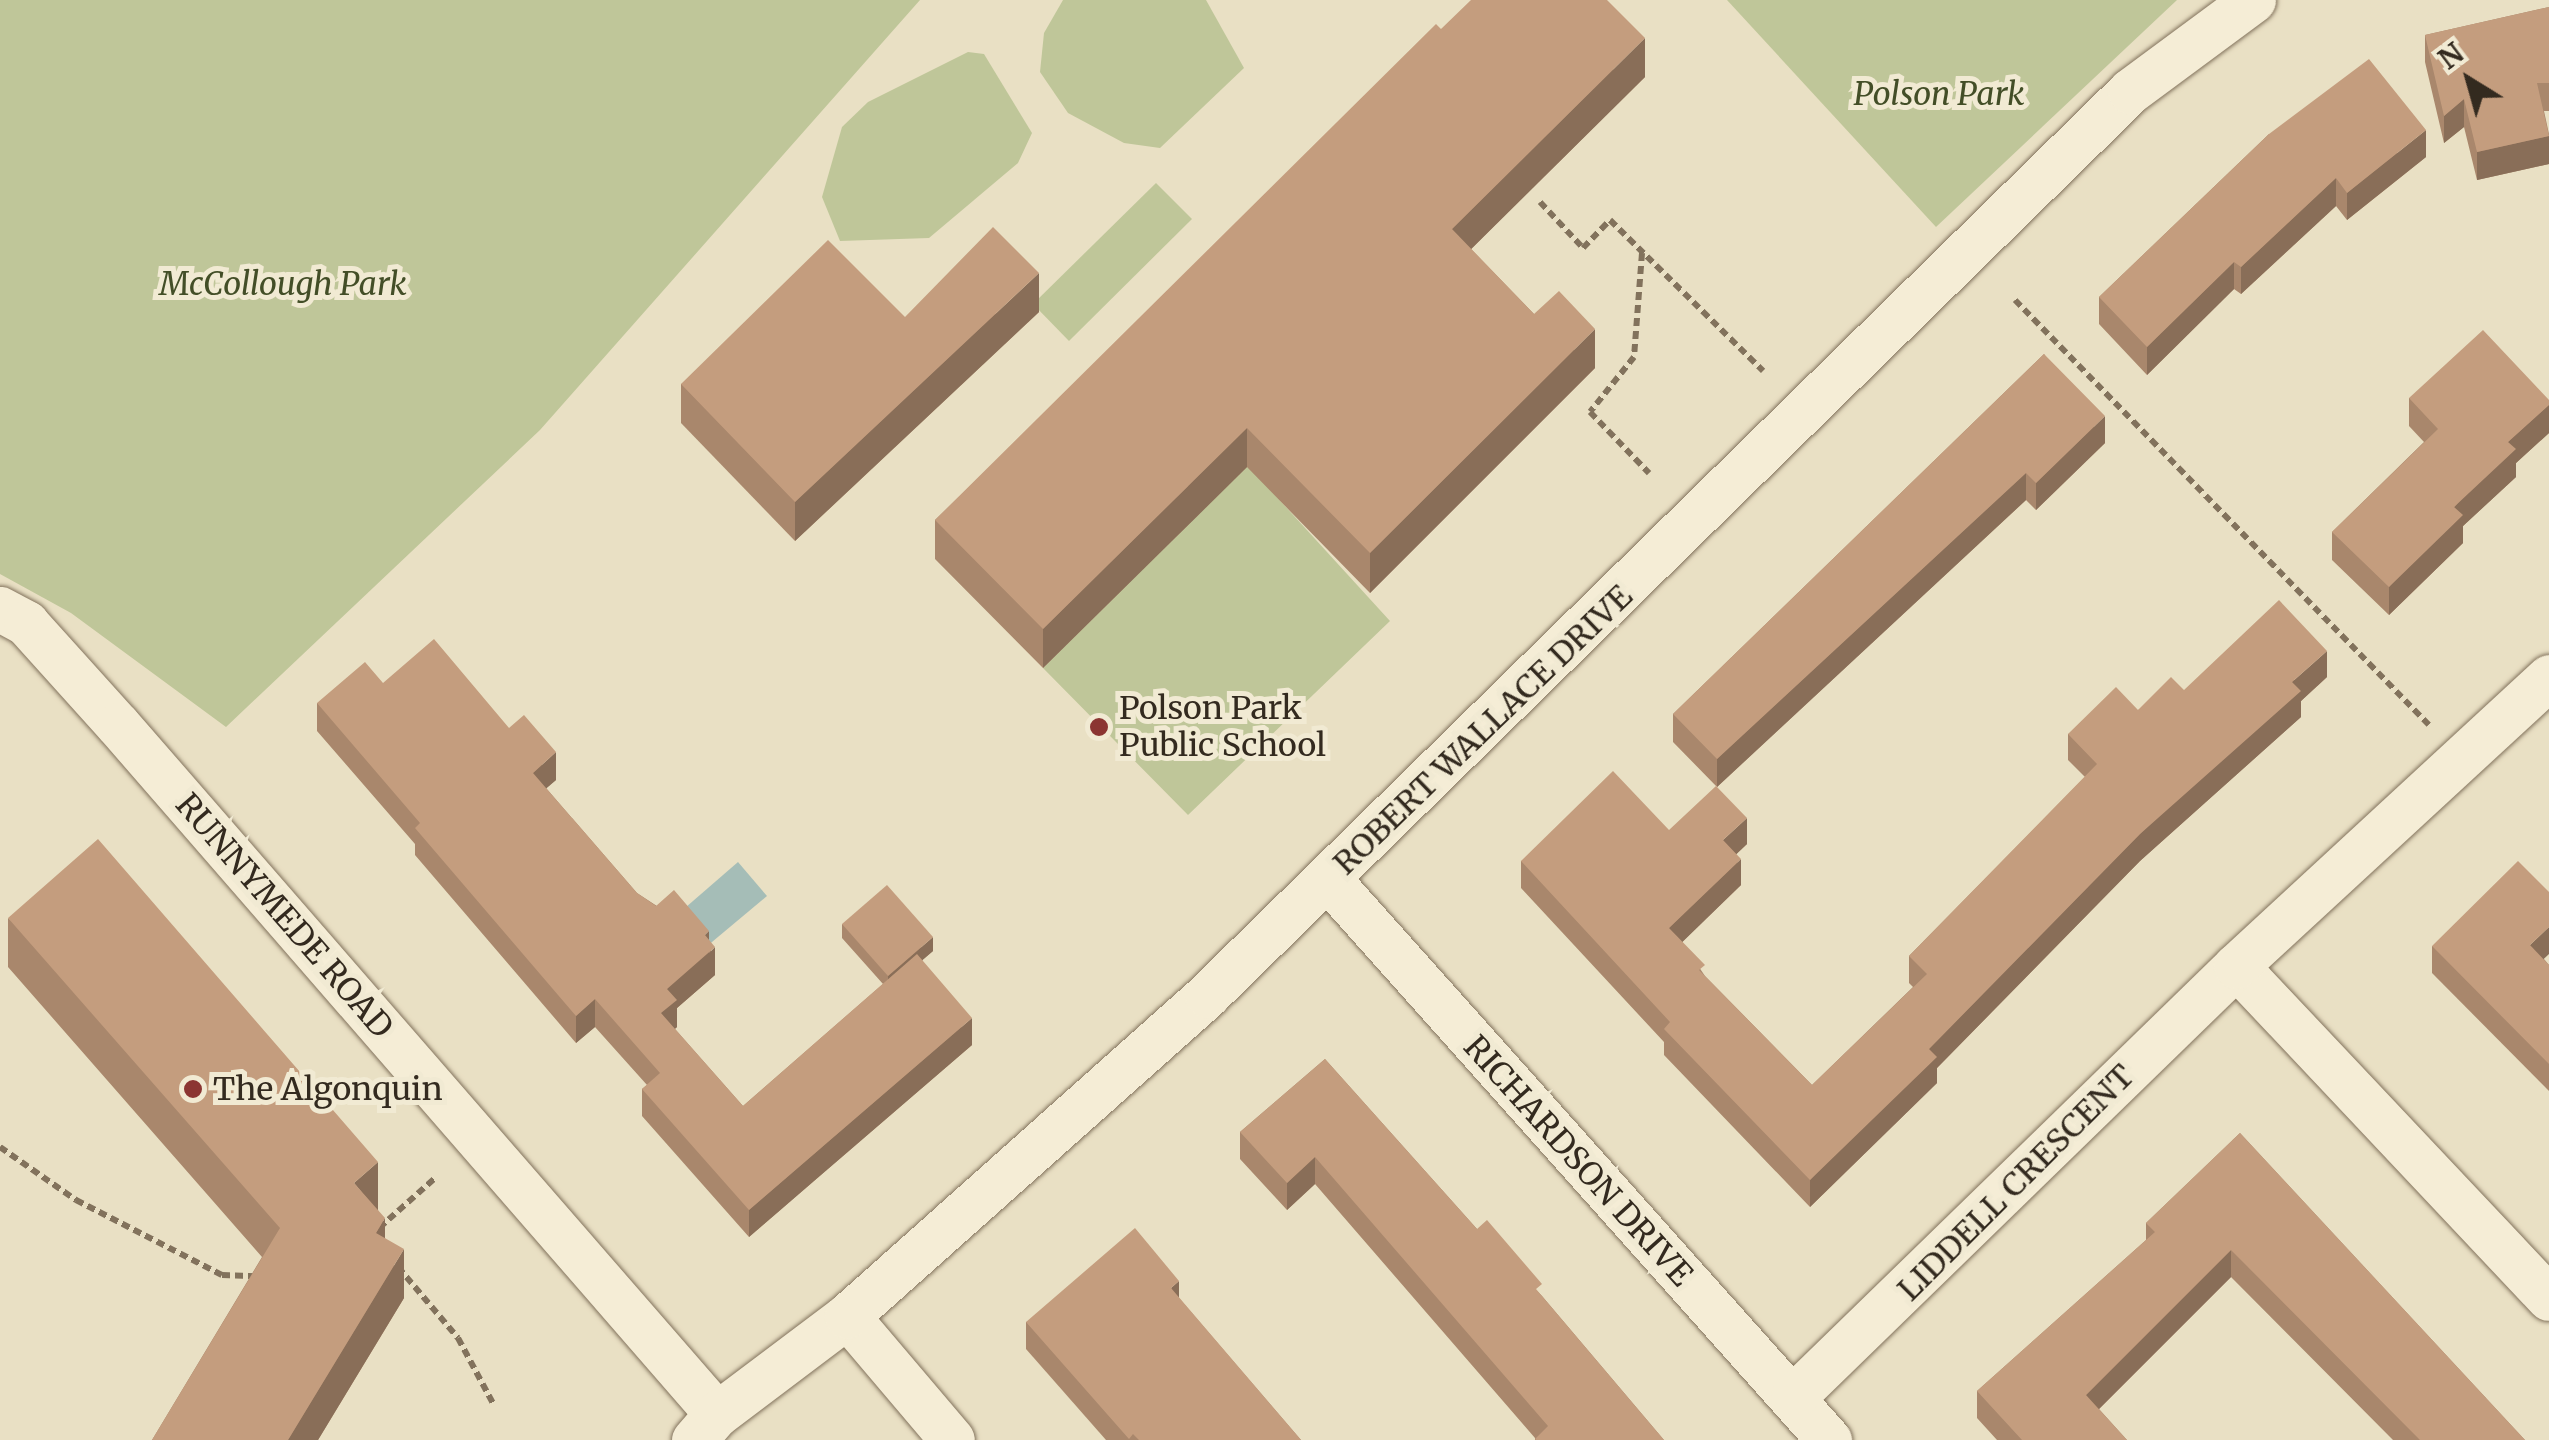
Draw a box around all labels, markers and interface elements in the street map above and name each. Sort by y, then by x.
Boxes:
north arrow [2419,30,2519,130]
text: N [2431,35,2471,77]
park label: Polson Park [1854,75,2024,113]
park label: McCollough Park [159,265,407,303]
street label: ROBERT WALLACE DRIVE [1326,577,1640,883]
place label: Polson Park Public School [1119,690,1326,765]
marker: Polson Park Public School [1088,716,1110,738]
street label: RUNNYMEDE ROAD [168,786,400,1046]
street label: RICHARDSON DRIVE [1456,1028,1700,1294]
street label: LIDDELL CRESCENT [1890,1057,2142,1309]
place label: The Algonquin [213,1070,443,1108]
marker: The Algonquin [182,1078,204,1100]

